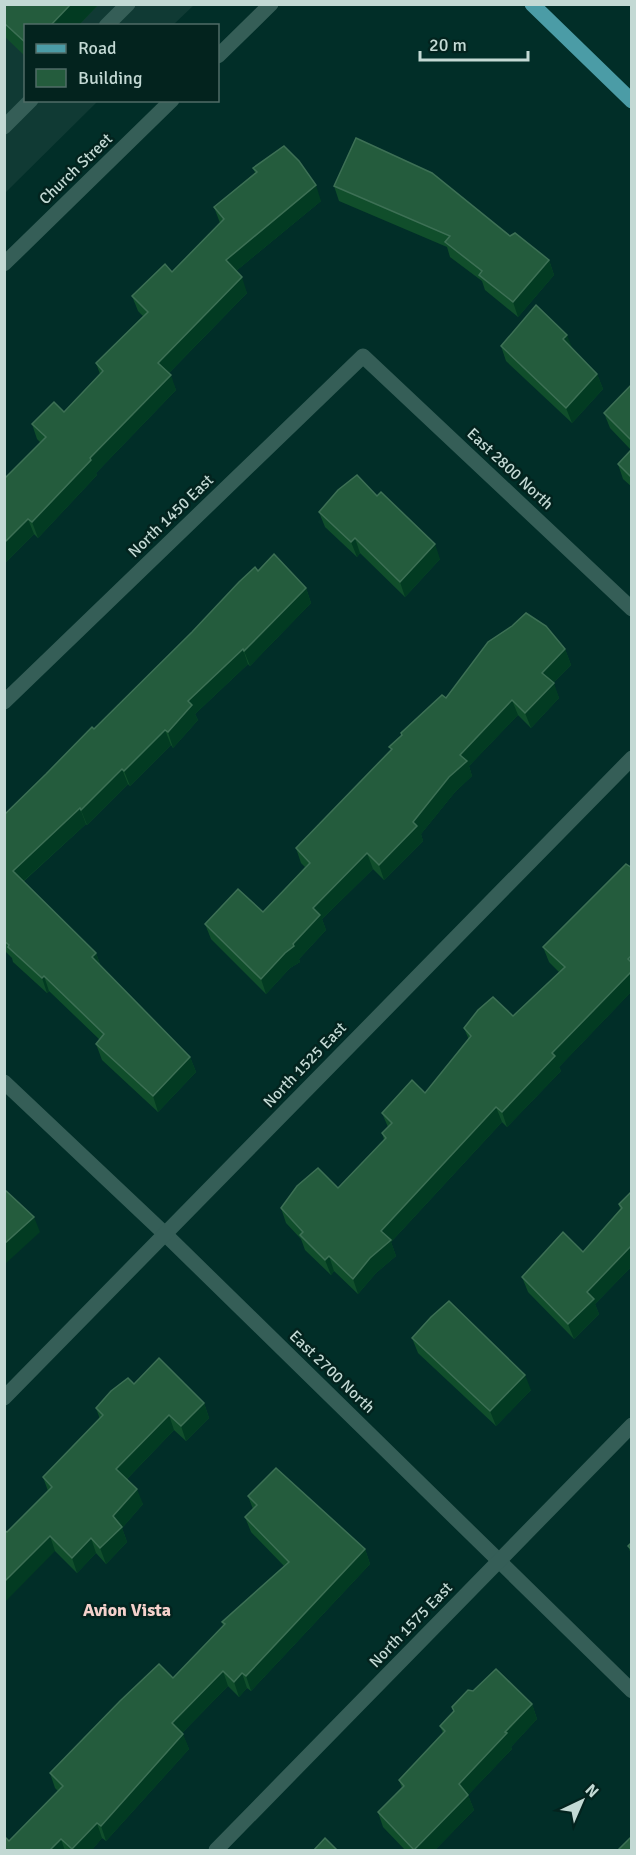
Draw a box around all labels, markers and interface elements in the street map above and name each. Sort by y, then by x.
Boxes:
legend [24,24,219,102]
scale bar [420,24,528,62]
text: 20 m [429,34,467,56]
text: Road [78,37,117,59]
text: Building [78,67,142,89]
street label: Church Street [35,129,117,209]
street label: East 2800 North [463,424,557,514]
street label: North 1450 East [124,470,218,562]
street label: North 1525 East [259,1018,351,1112]
street label: East 2700 North [285,1326,379,1418]
street label: North 1575 East [365,1578,457,1672]
district label: Avion Vista [83,1599,171,1621]
north arrow [552,1771,612,1831]
text: N [581,1780,603,1802]

